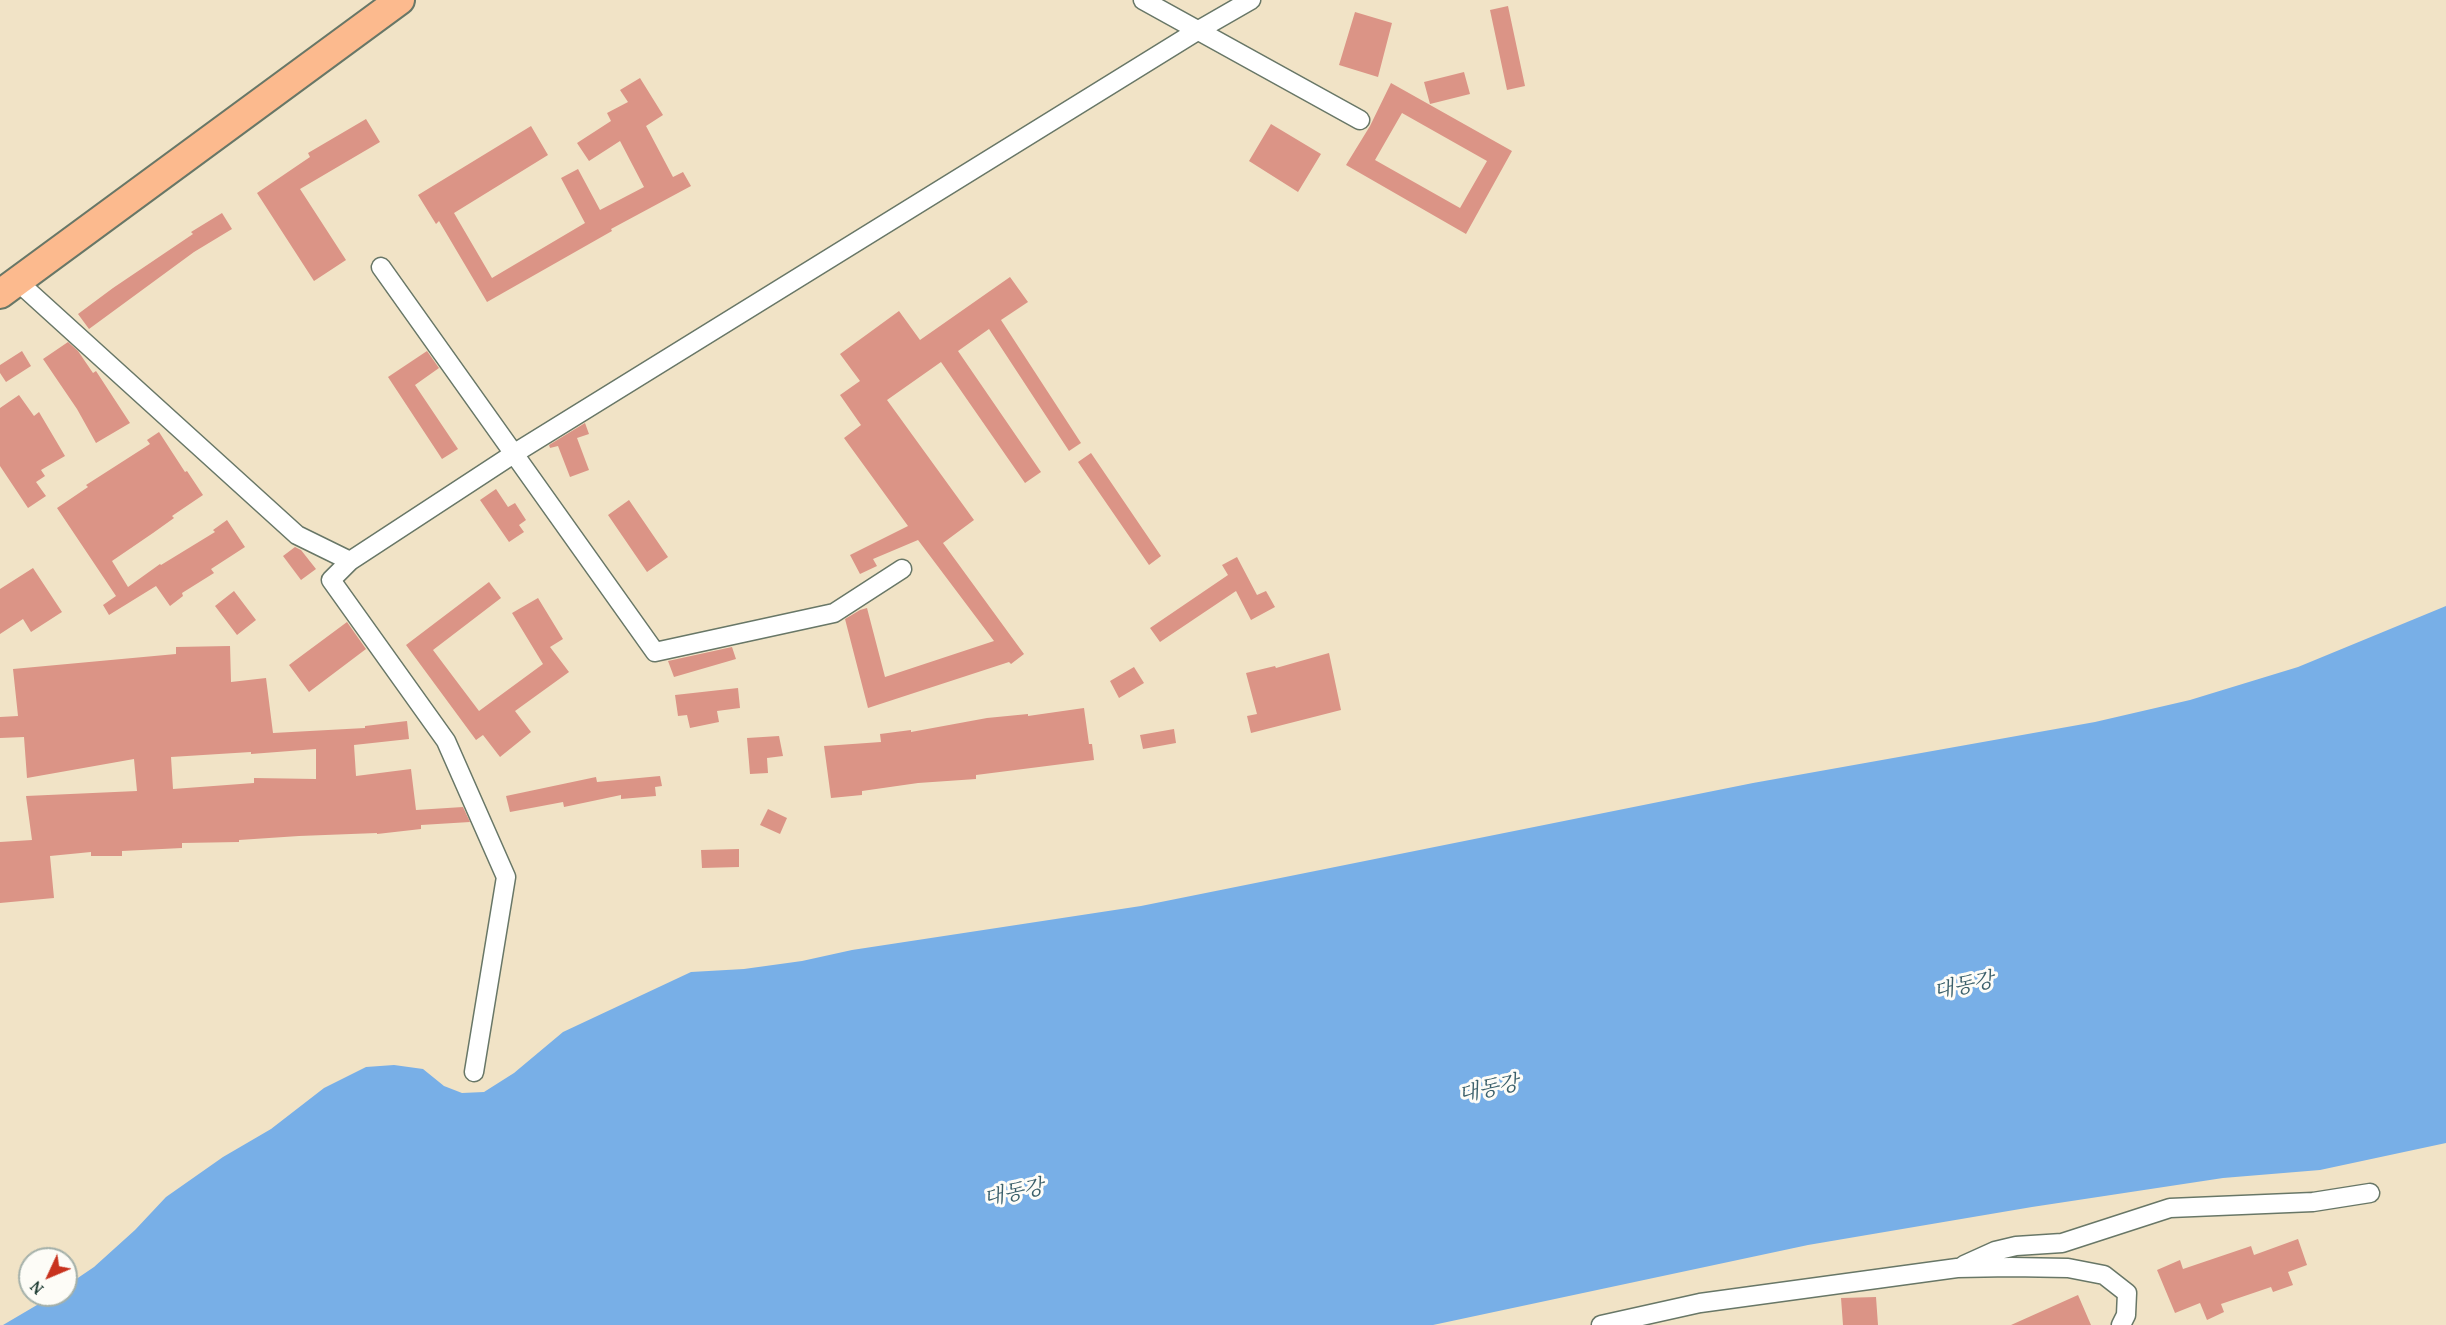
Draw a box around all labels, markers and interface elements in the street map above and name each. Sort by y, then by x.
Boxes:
water label: 대동강 [1932,968,1996,1006]
water label: 대동강 [1457,1071,1521,1109]
water label: 대동강 [982,1175,1046,1213]
north arrow [18,1247,78,1307]
text: N [24,1276,49,1300]

